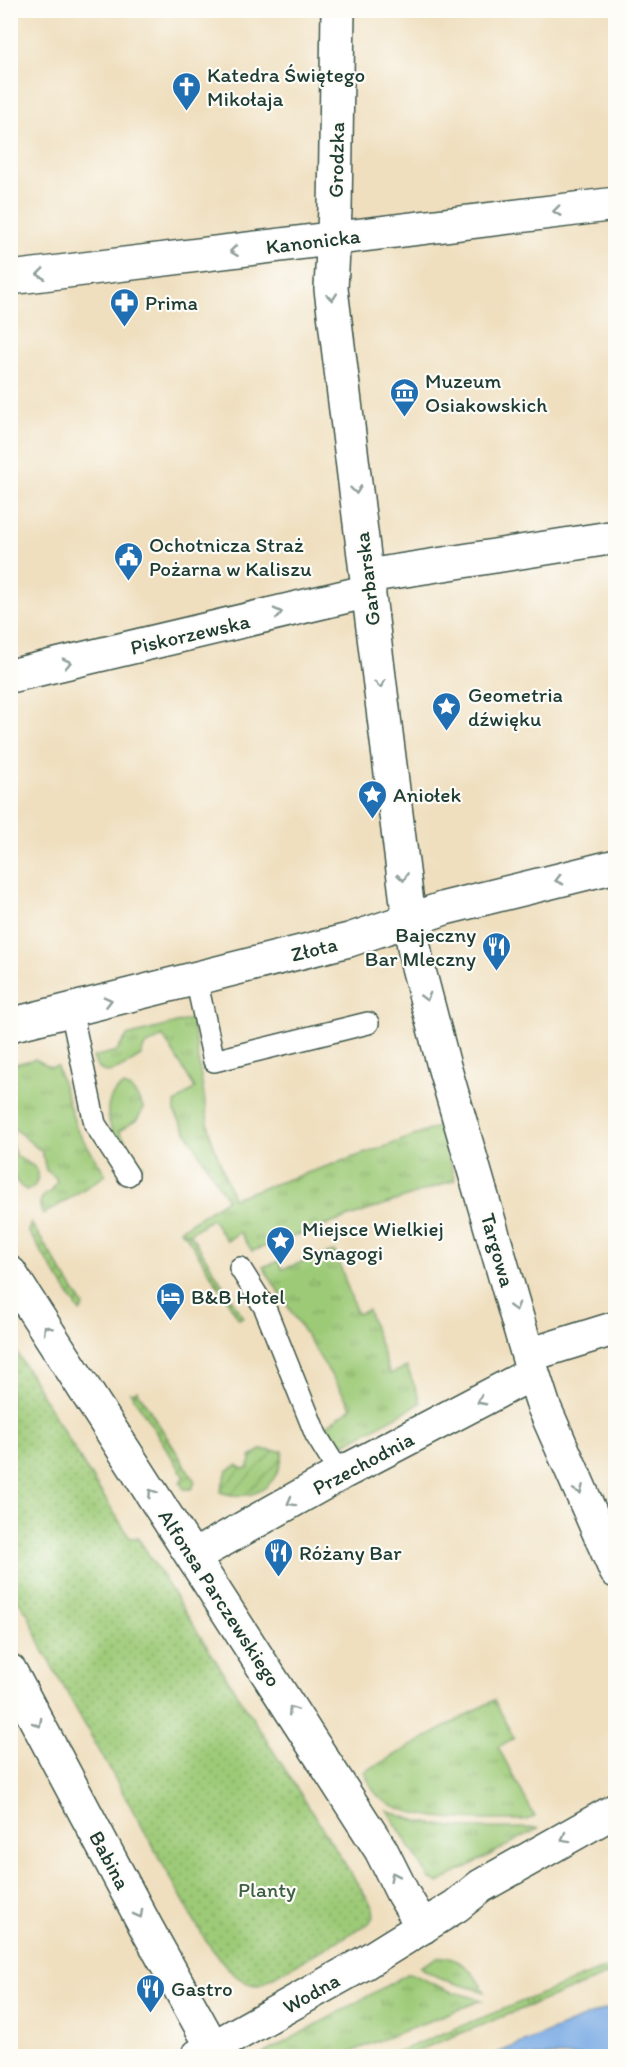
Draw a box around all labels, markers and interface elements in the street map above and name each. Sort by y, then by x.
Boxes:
place label: Katedra Świętego Mikołaja [207,62,365,111]
church icon: Katedra Świętego Mikołaja [170,70,202,112]
street label: Grodzka [323,122,349,198]
one-way arrow [553,204,562,217]
street label: Kanonicka [264,223,362,259]
one-way arrow [230,244,239,257]
one-way arrow [36,267,45,280]
pharmacy icon: Prima [108,286,140,328]
place label: Prima [145,290,198,315]
one-way arrow [325,292,338,301]
place label: Muzeum Osiakowskich [425,368,548,417]
museum icon: Muzeum Osiakowskich [388,376,420,418]
one-way arrow [349,486,362,495]
street label: Garbarska [349,531,385,627]
place label: Ochotnicza Straż Pożarna w Kaliszu [149,532,312,581]
public building icon: Ochotnicza Straż Pożarna w Kaliszu [112,540,144,582]
one-way arrow [272,607,282,620]
street label: Piskorzewska [128,608,252,660]
one-way arrow [62,657,72,670]
one-way arrow [373,679,385,688]
place label: Geometria dźwięku [468,682,563,731]
place icon: Geometria dźwięku [431,690,463,732]
place icon: Aniołek [356,778,388,820]
place label: Aniołek [393,782,461,807]
one-way arrow [396,873,408,882]
one-way arrow [554,873,564,886]
place label: Bajeczny Bar Mleczny [365,922,476,971]
restaurant icon: Bajeczny Bar Mleczny [481,930,513,972]
street label: Złota [288,931,340,967]
one-way arrow [419,991,431,1001]
one-way arrow [103,995,113,1008]
street label: Targowa [476,1210,520,1290]
place label: Miejsce Wielkiej Synagogi [302,1216,444,1265]
place icon: Miejsce Wielkiej Synagogi [265,1224,297,1266]
hotel icon: B&B Hotel [154,1280,186,1322]
place label: B&B Hotel [191,1284,285,1309]
one-way arrow [508,1301,520,1312]
one-way arrow [43,1325,54,1336]
one-way arrow [477,1394,488,1405]
street label: Przechodnia [308,1426,418,1500]
one-way arrow [572,1484,584,1495]
one-way arrow [149,1489,160,1500]
one-way arrow [286,1495,297,1506]
street label: Alfonsa Parczewskiego [153,1505,287,1691]
restaurant icon: Różany Bar [262,1536,294,1578]
place label: Różany Bar [299,1540,402,1565]
one-way arrow [288,1706,299,1717]
one-way arrow [31,1717,42,1727]
street label: Babina [84,1826,136,1894]
one-way arrow [560,1831,571,1843]
one-way arrow [390,1872,402,1883]
park label: Planty [238,1877,296,1902]
one-way arrow [132,1908,143,1918]
street label: Wodna [278,1967,344,2019]
restaurant icon: Gastro [134,1972,166,2014]
place label: Gastro [171,1976,233,2001]

